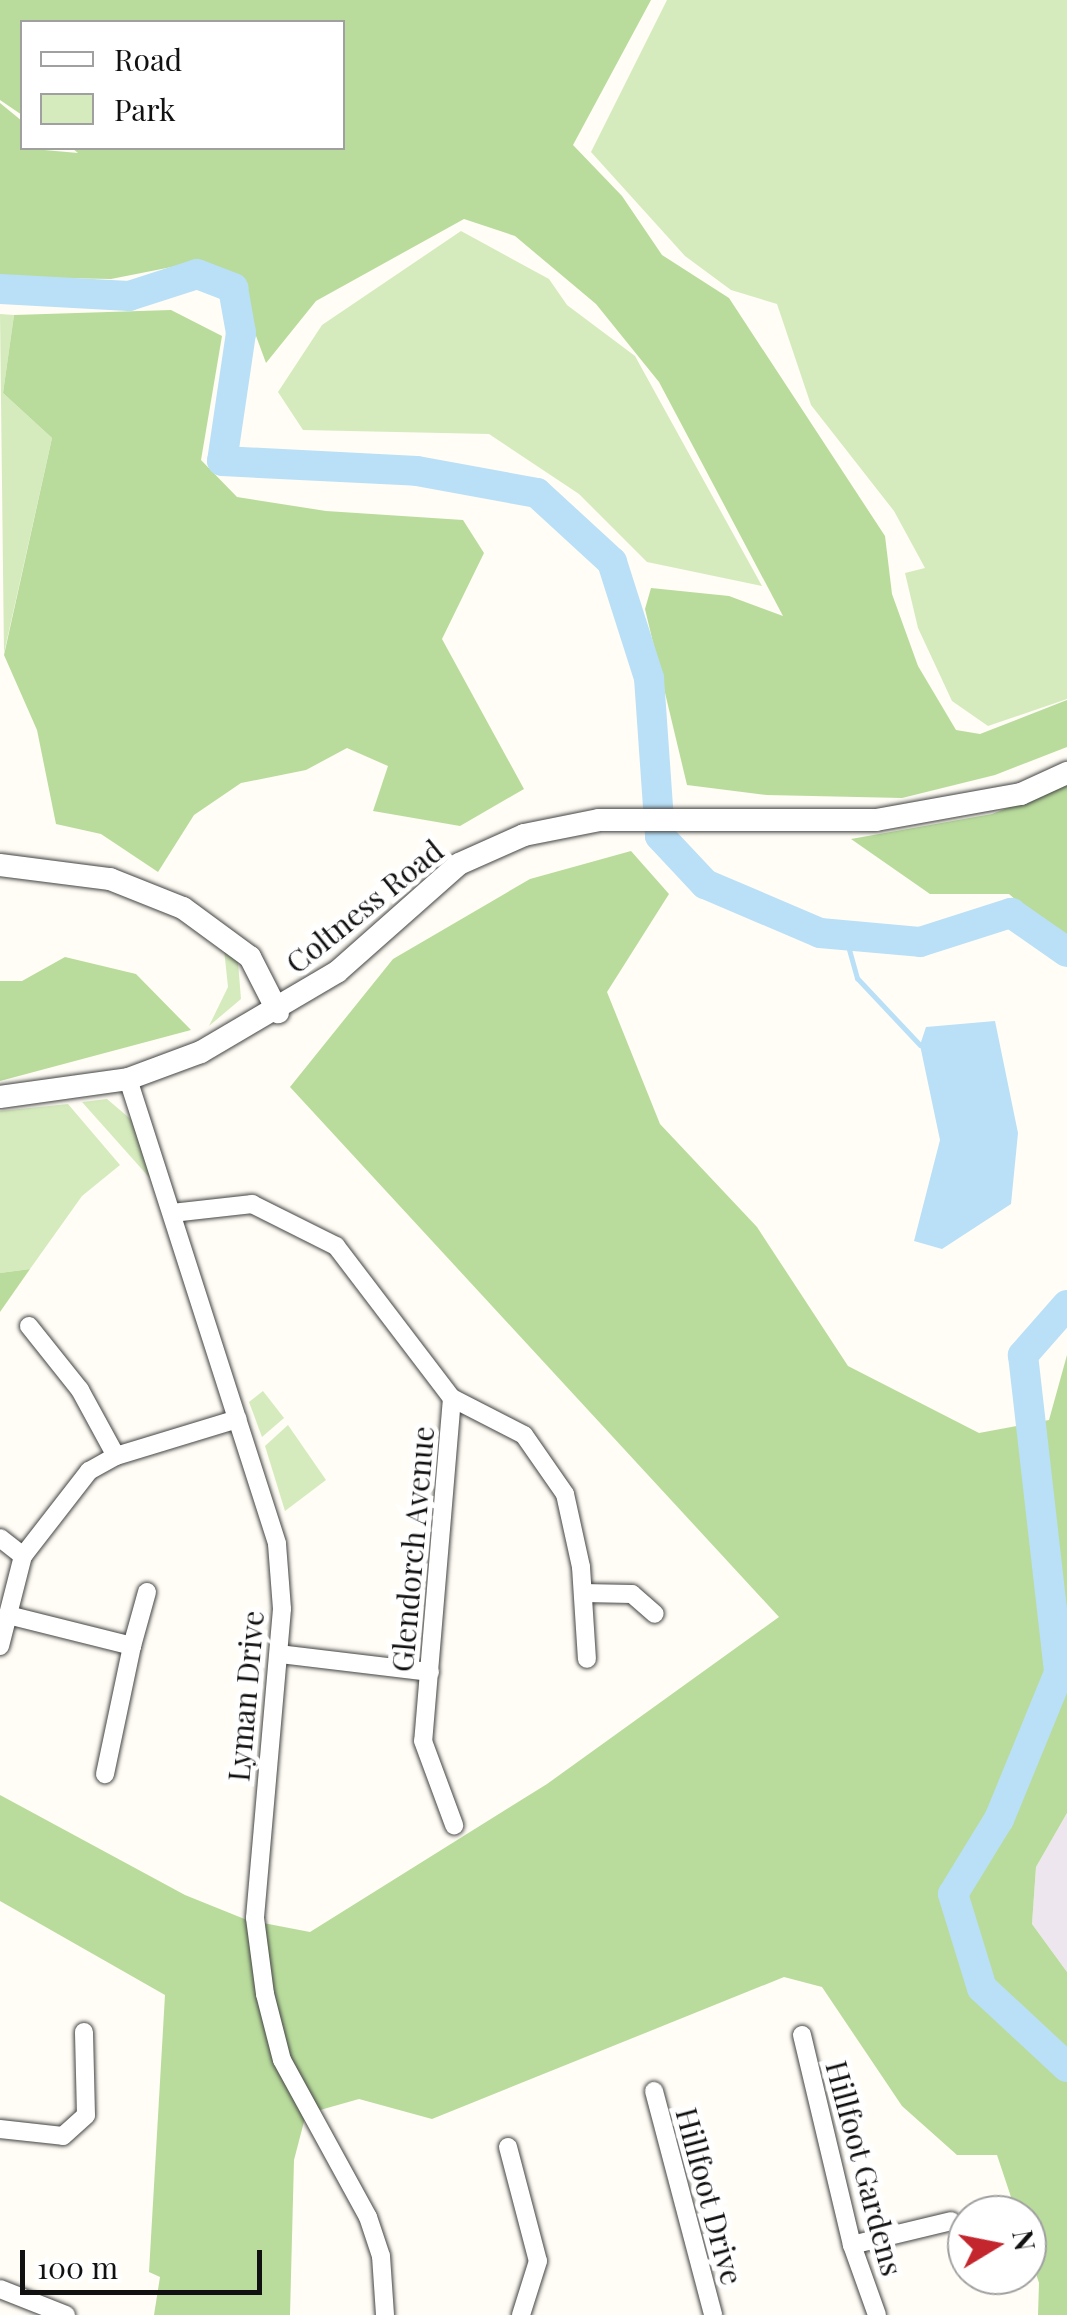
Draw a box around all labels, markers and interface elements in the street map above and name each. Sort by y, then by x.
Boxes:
legend [20,20,345,150]
text: Road [114,39,182,79]
text: Park [114,89,176,129]
street label: Coltness Road [278,832,450,980]
street label: Glendorch Avenue [383,1424,441,1674]
street label: Lyman Drive [220,1609,270,1783]
street label: Hillfoot Gardens [819,2056,911,2280]
street label: Hillfoot Drive [669,2103,751,2289]
north arrow [947,2195,1047,2295]
text: N [1005,2227,1045,2253]
scale bar [25,2230,268,2292]
text: 100 m [37,2247,118,2287]

